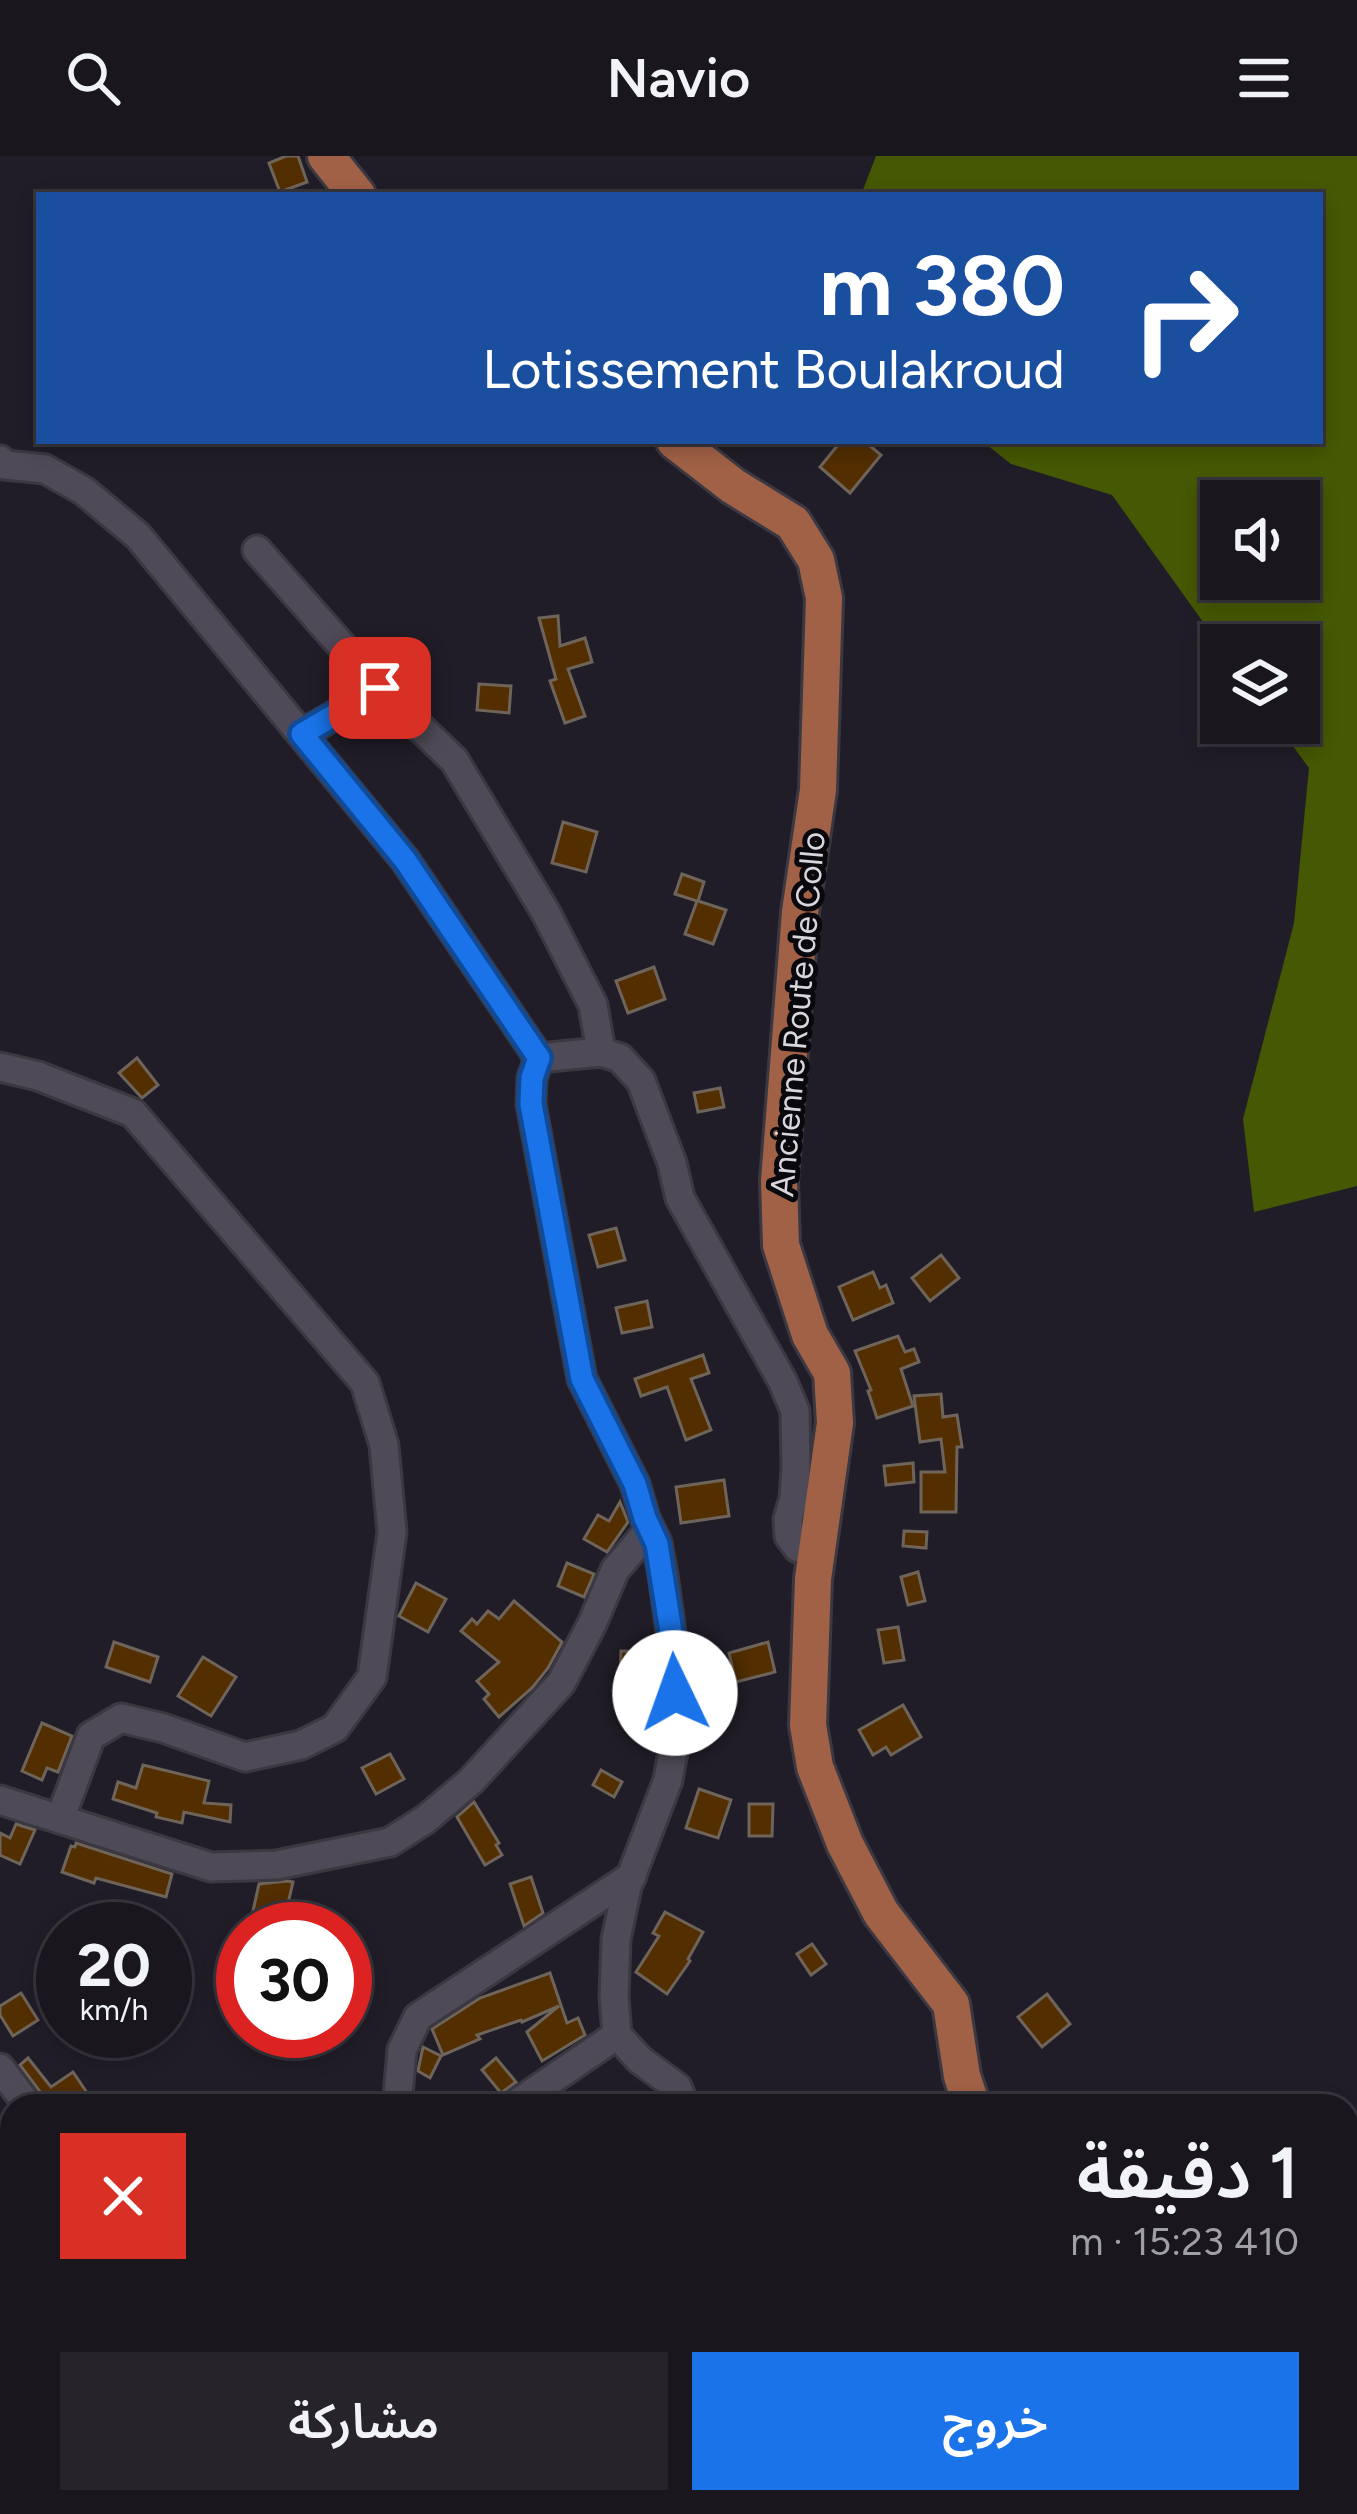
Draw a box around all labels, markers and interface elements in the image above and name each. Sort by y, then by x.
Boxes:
icon: search [60,45,126,111]
icon: menu [1231,45,1297,111]
text: Navio [607,46,750,111]
text: 380 m [819,235,1065,336]
icon: right [1107,240,1263,396]
text: Lotissement Boulakroud [482,337,1065,402]
map controls [1200,480,1320,744]
button: sound [1200,480,1320,600]
button: layers [1200,624,1320,744]
pin [329,637,431,739]
icon: arrive [347,655,413,721]
street label: Ancienne Route de Collo [762,830,833,1198]
position arrow [612,1630,738,1756]
speed limit sign: 30 [216,1902,372,2058]
text: 20 [77,1929,151,2001]
text: km/h [80,1991,148,2028]
text: 1 دقيقة [1077,2130,1299,2216]
button: close [60,2133,186,2259]
text: 410 m · 15:23 [1070,2218,1299,2265]
button: مشاركة [60,2352,668,2490]
button: خروج [692,2352,1299,2490]

